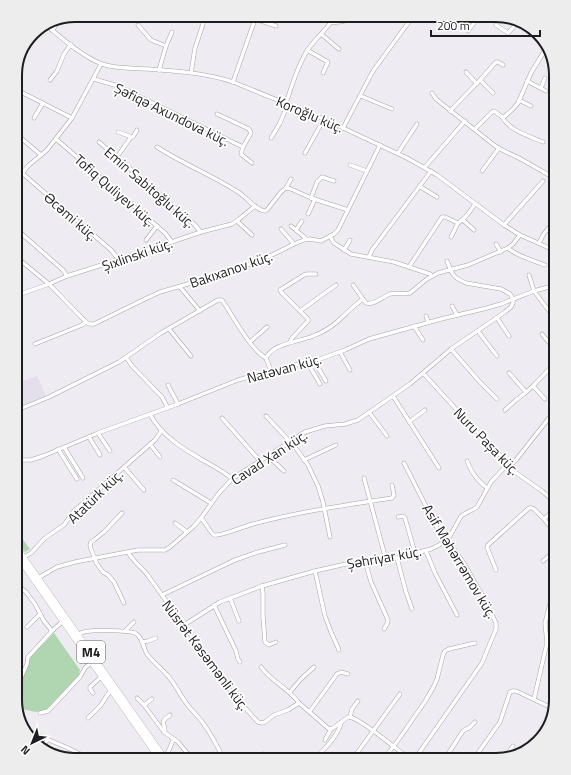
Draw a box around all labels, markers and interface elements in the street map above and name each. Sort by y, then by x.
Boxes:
scale bar [431,12,540,38]
text: 200 m [437,16,470,35]
street label: Şəfiqə Axundova küç. [111,77,233,151]
street label: Koroğlu küç. [273,90,347,138]
street label: Emin Sabitoğlu küç. [100,141,200,233]
street label: Tofiq Quliyev küç. [70,149,160,231]
street label: Əcəmi küç. [39,187,103,245]
street label: Şıxlinski küç. [99,232,175,276]
street label: Bakıxanov küç. [187,245,275,293]
street label: Natəvan küç. [244,348,324,388]
street label: Nuru Paşa küç. [449,402,525,480]
street label: Cavad Xan küç. [227,424,311,490]
street label: Atatürk küç. [62,464,128,528]
street label: Asif Məhərrəmov küç. [418,500,502,622]
street label: Şəhriyar küç. [345,540,423,574]
street label: Nüsrət Kəsəmənli küç. [157,595,255,715]
road number: M4 [77,641,105,663]
north arrow [12,723,52,763]
text: N [17,742,33,759]

